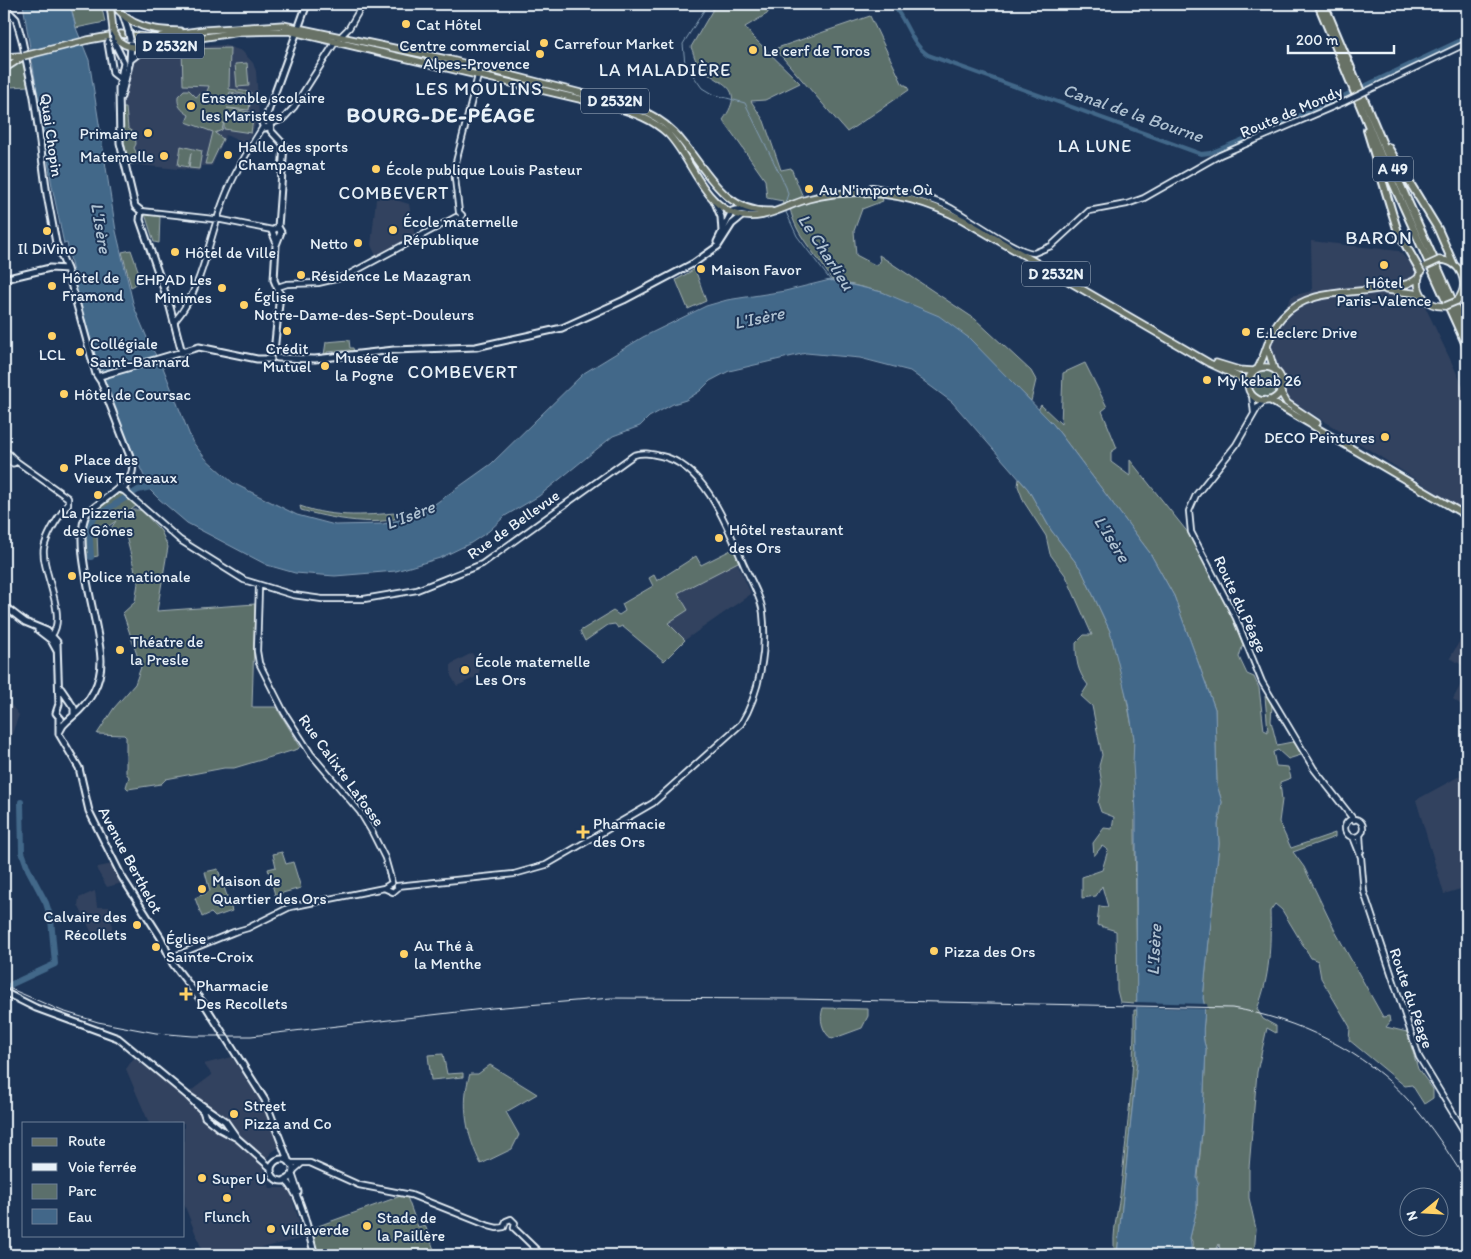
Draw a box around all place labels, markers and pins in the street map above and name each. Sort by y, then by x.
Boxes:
place label: Cat Hôtel [416,15,482,34]
marker: Cat Hôtel [400,18,412,30]
place label: Carrefour Market [554,34,674,53]
place label: Centre commercial Alpes-Provence [399,36,530,73]
marker: Carrefour Market [538,37,550,49]
place label: Le cerf de Toros [763,41,870,60]
marker: Le cerf de Toros [747,44,759,56]
marker: Centre commercial Alpes-Provence [534,48,546,60]
place label: Ensemble scolaire les Maristes [201,88,325,125]
marker: Ensemble scolaire les Maristes [185,100,197,112]
place label: Primaire [80,124,138,143]
marker: Primaire [142,127,154,139]
place label: Halle des sports Champagnat [238,137,348,174]
place label: Maternelle [80,147,154,166]
marker: Halle des sports Champagnat [222,149,234,161]
marker: Maternelle [158,150,170,162]
place label: École publique Louis Pasteur [386,160,583,179]
marker: École publique Louis Pasteur [370,163,382,175]
place label: Au N'importe Où [819,180,933,199]
marker: Au N'importe Où [803,183,815,195]
place label: École maternelle République [403,212,518,249]
marker: École maternelle République [387,224,399,236]
marker: Il DiVino [41,225,53,237]
place label: Netto [310,234,348,253]
marker: Netto [352,237,364,249]
place label: Il DiVino [18,239,76,258]
place label: Hôtel de Ville [185,243,276,262]
marker: Hôtel de Ville [169,246,181,258]
marker: Hôtel Paris-Valence [1378,259,1390,271]
place label: Maison Favor [711,260,802,279]
marker: Maison Favor [695,263,707,275]
place label: Résidence Le Mazagran [311,266,471,285]
place label: Hôtel de Framond [62,268,124,305]
marker: Résidence Le Mazagran [295,269,307,281]
place label: EHPAD Les Minimes [136,270,212,307]
place label: Hôtel Paris-Valence [1337,273,1431,310]
marker: Hôtel de Framond [46,280,58,292]
marker: EHPAD Les Minimes [216,282,228,294]
place label: Église Notre-Dame-des-Sept-Douleurs [254,287,474,324]
marker: Église Notre-Dame-des-Sept-Douleurs [238,299,250,311]
place label: E.Leclerc Drive [1256,323,1357,342]
marker: Crédit Mutuel [281,325,293,337]
marker: E.Leclerc Drive [1240,326,1252,338]
marker: LCL [46,330,58,342]
place label: Collégiale Saint-Barnard [90,334,190,371]
place label: Crédit Mutuel [263,339,312,376]
place label: LCL [39,345,65,364]
marker: Collégiale Saint-Barnard [74,346,86,358]
place label: Musée de la Pogne [335,348,399,385]
marker: Musée de la Pogne [319,360,331,372]
place label: My kebab 26 [1217,371,1302,390]
marker: My kebab 26 [1201,374,1213,386]
place label: Hôtel de Coursac [74,385,191,404]
marker: Hôtel de Coursac [58,388,70,400]
place label: DECO Peintures [1264,428,1375,447]
marker: DECO Peintures [1379,431,1391,443]
place label: Place des Vieux Terreaux [74,450,177,487]
marker: Place des Vieux Terreaux [58,462,70,474]
marker: La Pizzeria des Gônes [92,489,104,501]
place label: La Pizzeria des Gônes [61,503,135,540]
place label: Hôtel restaurant des Ors [729,520,843,557]
marker: Hôtel restaurant des Ors [713,532,725,544]
place label: Police nationale [82,567,191,586]
marker: Police nationale [66,570,78,582]
place label: Théatre de la Presle [130,632,204,669]
marker: Théatre de la Presle [114,644,126,656]
place label: École maternelle Les Ors [475,652,590,689]
marker: École maternelle Les Ors [459,664,471,676]
place label: Pharmacie des Ors [593,814,666,851]
marker: Pharmacie des Ors [577,826,589,838]
place label: Maison de Quartier des Ors [212,871,327,908]
marker: Maison de Quartier des Ors [196,883,208,895]
place label: Calvaire des Récollets [43,907,127,944]
marker: Calvaire des Récollets [131,919,143,931]
place label: Église Sainte-Croix [166,929,254,966]
place label: Au Thé à la Menthe [414,936,482,973]
marker: Église Sainte-Croix [150,941,162,953]
place label: Pizza des Ors [944,942,1035,961]
marker: Pizza des Ors [928,945,940,957]
marker: Au Thé à la Menthe [398,948,410,960]
place label: Pharmacie Des Recollets [196,976,288,1013]
marker: Pharmacie Des Recollets [180,988,192,1000]
place label: Street Pizza and Co [244,1096,332,1133]
marker: Street Pizza and Co [228,1108,240,1120]
place label: Super U [212,1169,266,1188]
marker: Super U [196,1172,208,1184]
marker: Flunch [221,1192,233,1204]
place label: Flunch [204,1207,250,1226]
place label: Stade de la Paillère [377,1208,445,1245]
place label: Villaverde [281,1220,349,1239]
marker: Stade de la Paillère [361,1220,373,1232]
marker: Villaverde [265,1223,277,1235]

